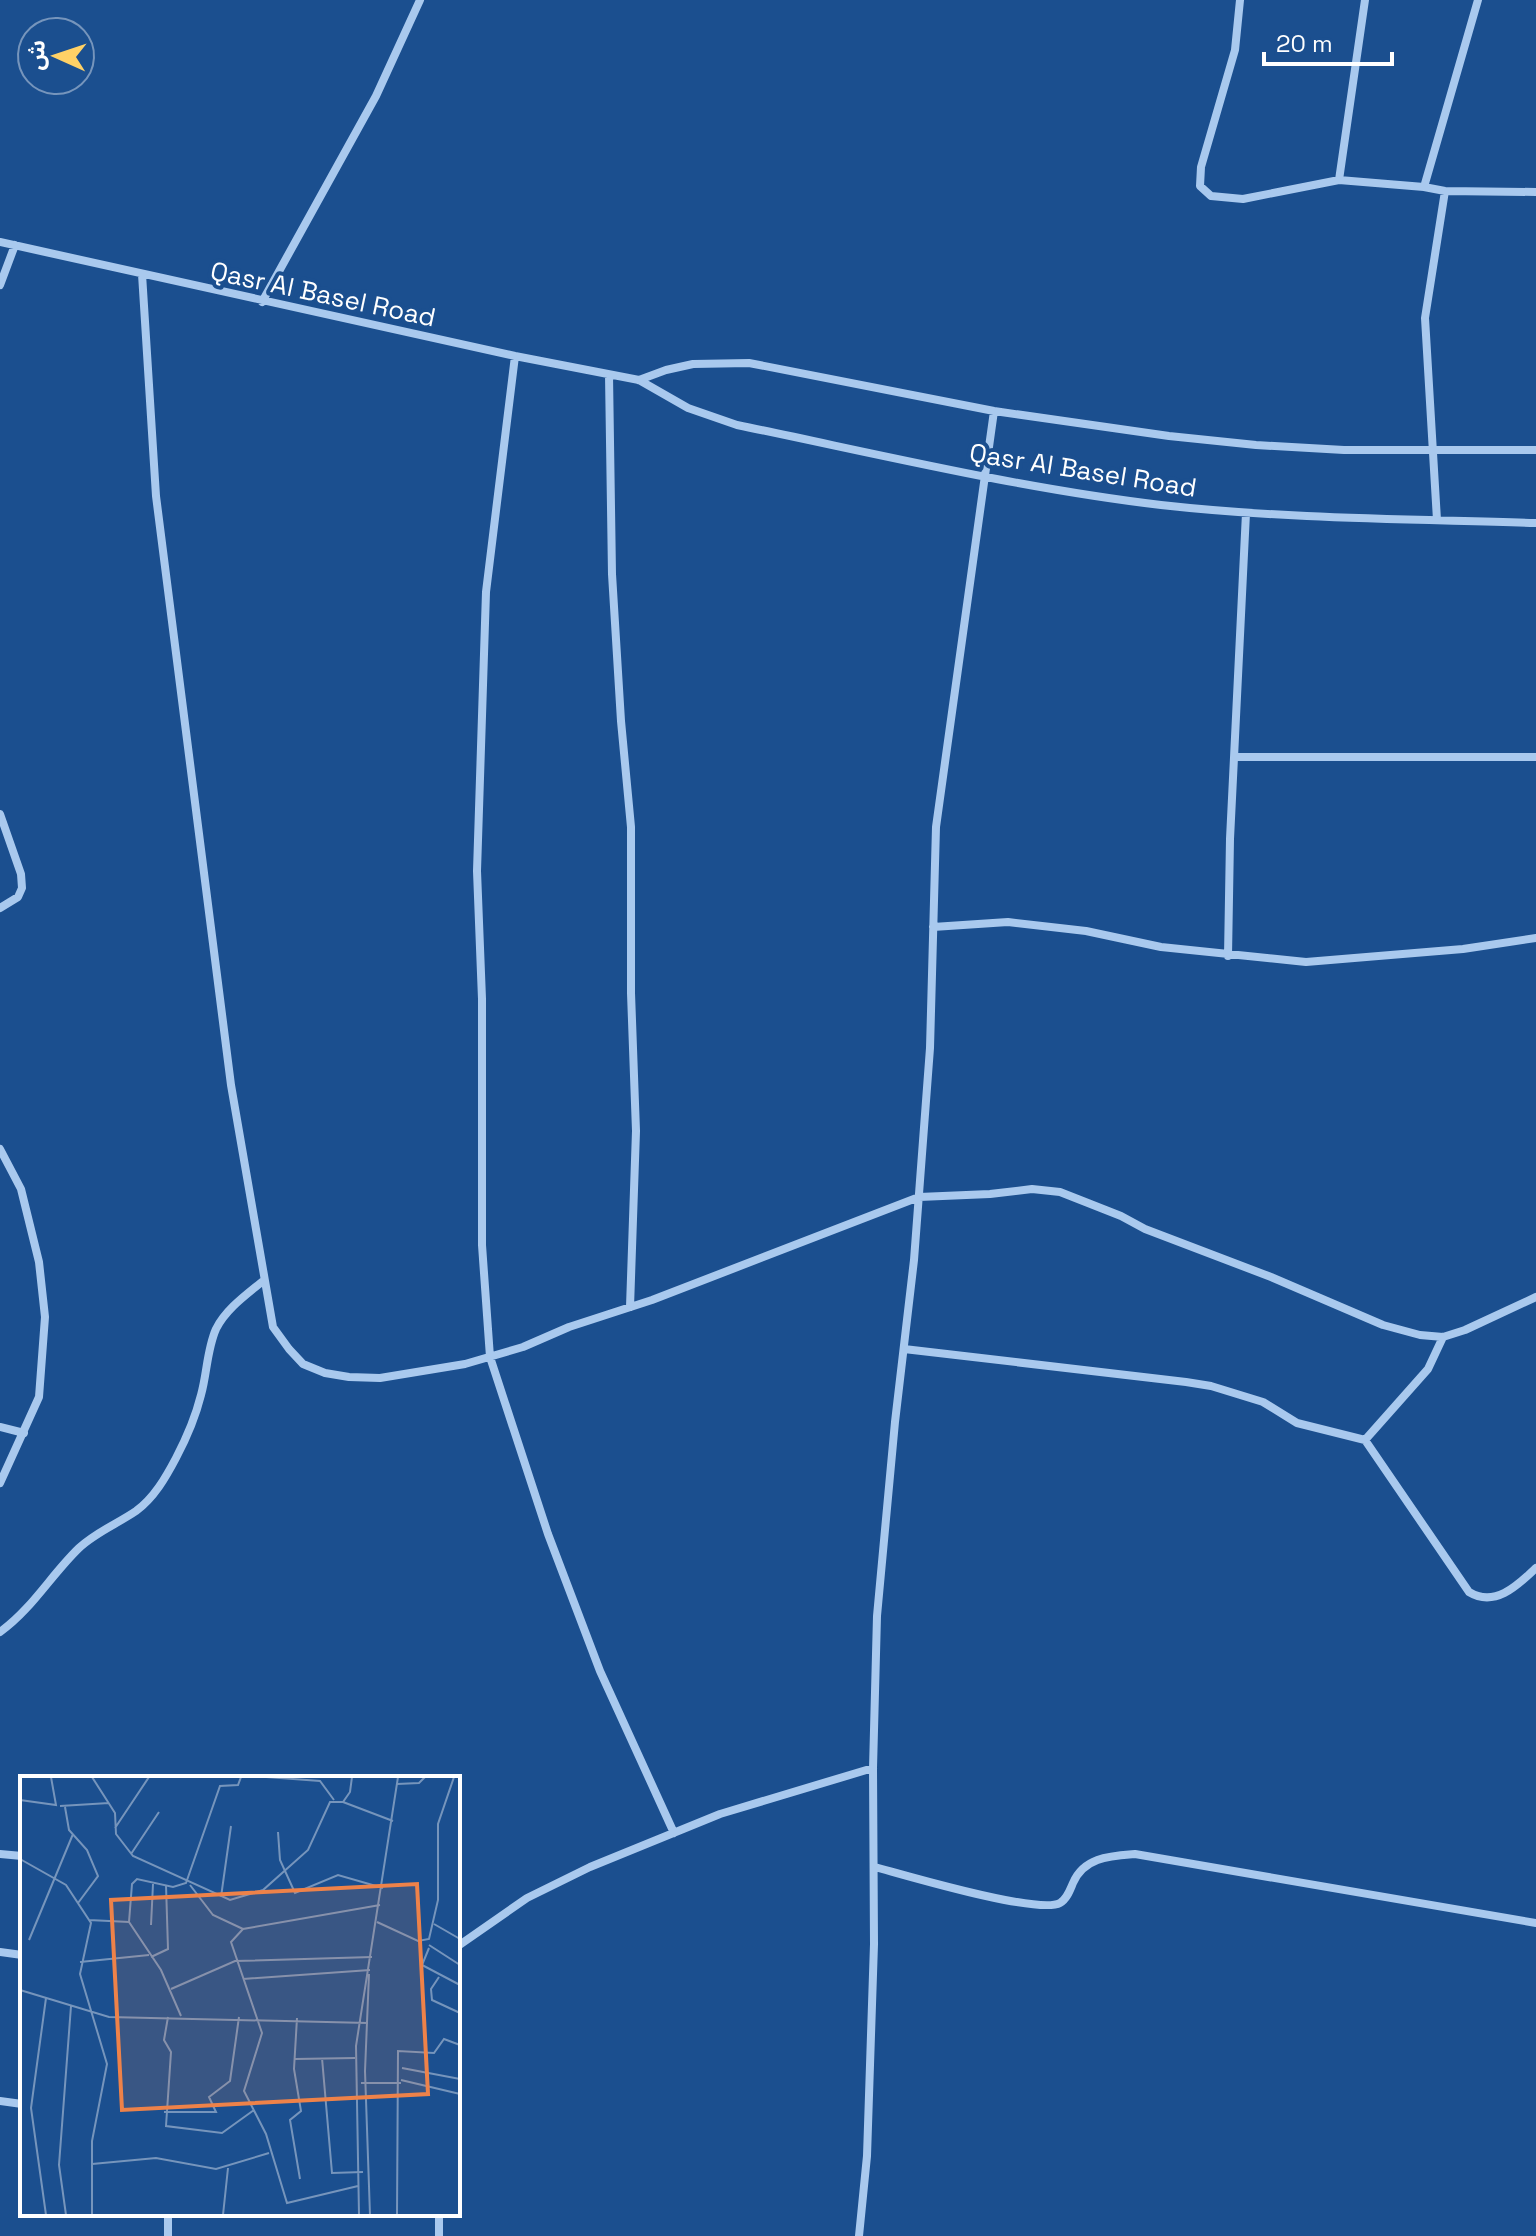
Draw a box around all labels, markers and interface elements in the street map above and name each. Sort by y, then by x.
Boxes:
north arrow [16,16,96,96]
scale bar [1264,16,1392,66]
text: 20 m [1276,28,1333,59]
text: ش [21,39,51,71]
street label: Qasr Al Basel Road [207,254,439,334]
street label: Qasr Al Basel Road [967,435,1199,505]
inset map [20,1776,460,2216]

